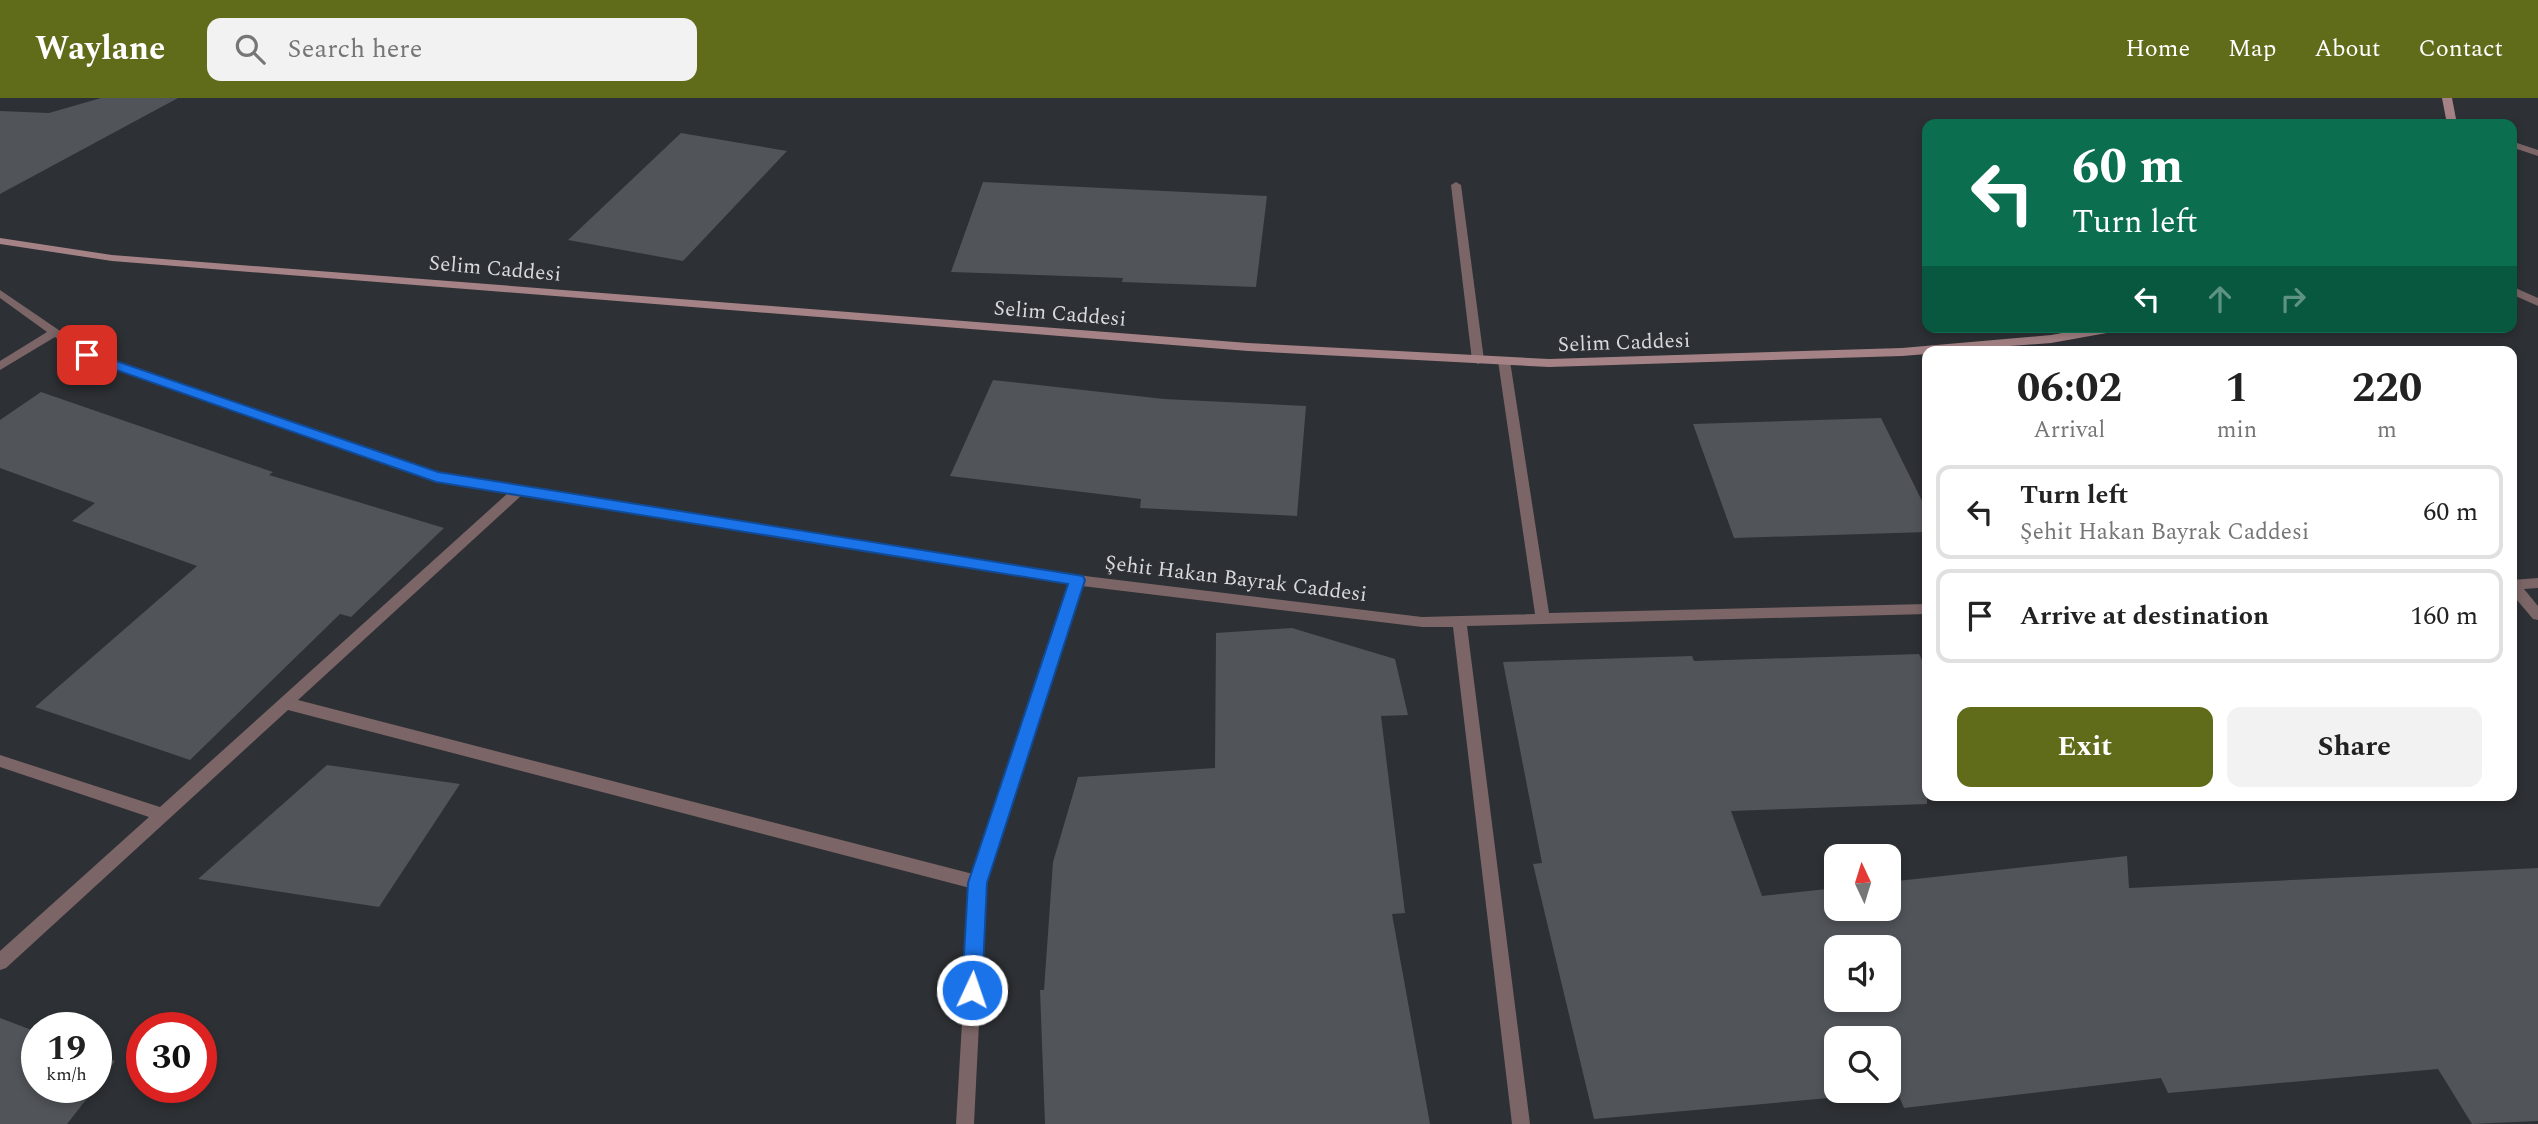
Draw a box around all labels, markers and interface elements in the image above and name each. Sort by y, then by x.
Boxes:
search box [207,18,697,81]
text: Waylane [35,24,165,74]
text: Search here [287,29,422,69]
icon: search [231,30,269,68]
text: Home [2125,31,2190,67]
text: Map [2228,31,2276,67]
text: About [2314,31,2380,67]
text: Contact [2418,31,2503,67]
text: 60 m [2072,130,2183,205]
icon: left [1957,147,2048,238]
text: Turn left [2072,198,2198,247]
street label: Selim Caddesi [427,247,562,291]
icon: left [2128,280,2166,318]
icon: ahead [2201,280,2239,318]
icon: right [2274,280,2312,318]
street label: Selim Caddesi [992,292,1127,336]
pin [57,325,117,385]
street label: Selim Caddesi [1557,325,1691,361]
icon: arrive [68,336,106,374]
text: 06:02 [2017,357,2122,420]
text: 1 [2225,357,2249,420]
text: 220 [2352,357,2422,420]
text: Arrival [2034,413,2105,448]
text: min [2217,413,2257,448]
text: m [2377,413,2397,448]
text: Turn left [2020,475,2128,515]
text: 60 m [2423,492,2478,532]
icon: left [1961,493,1999,531]
text: Şehit Hakan Bayrak Caddesi [2020,515,2309,550]
street label: Şehit Hakan Bayrak Caddesi [1103,547,1369,611]
text: Arrive at destination [2020,596,2269,636]
text: 160 m [2410,596,2478,636]
icon: arrive [1961,597,1999,635]
button: Exit [1957,707,2213,787]
button: Share [2227,707,2482,787]
north arrow [1824,844,1900,920]
map controls [1824,844,1901,1103]
button: sound [1824,935,1901,1012]
position arrow [935,953,1009,1027]
speed limit sign: 30 [126,1012,217,1103]
text: 19 [47,1022,86,1075]
button: search [1824,1026,1901,1103]
text: km/h [46,1061,87,1088]

